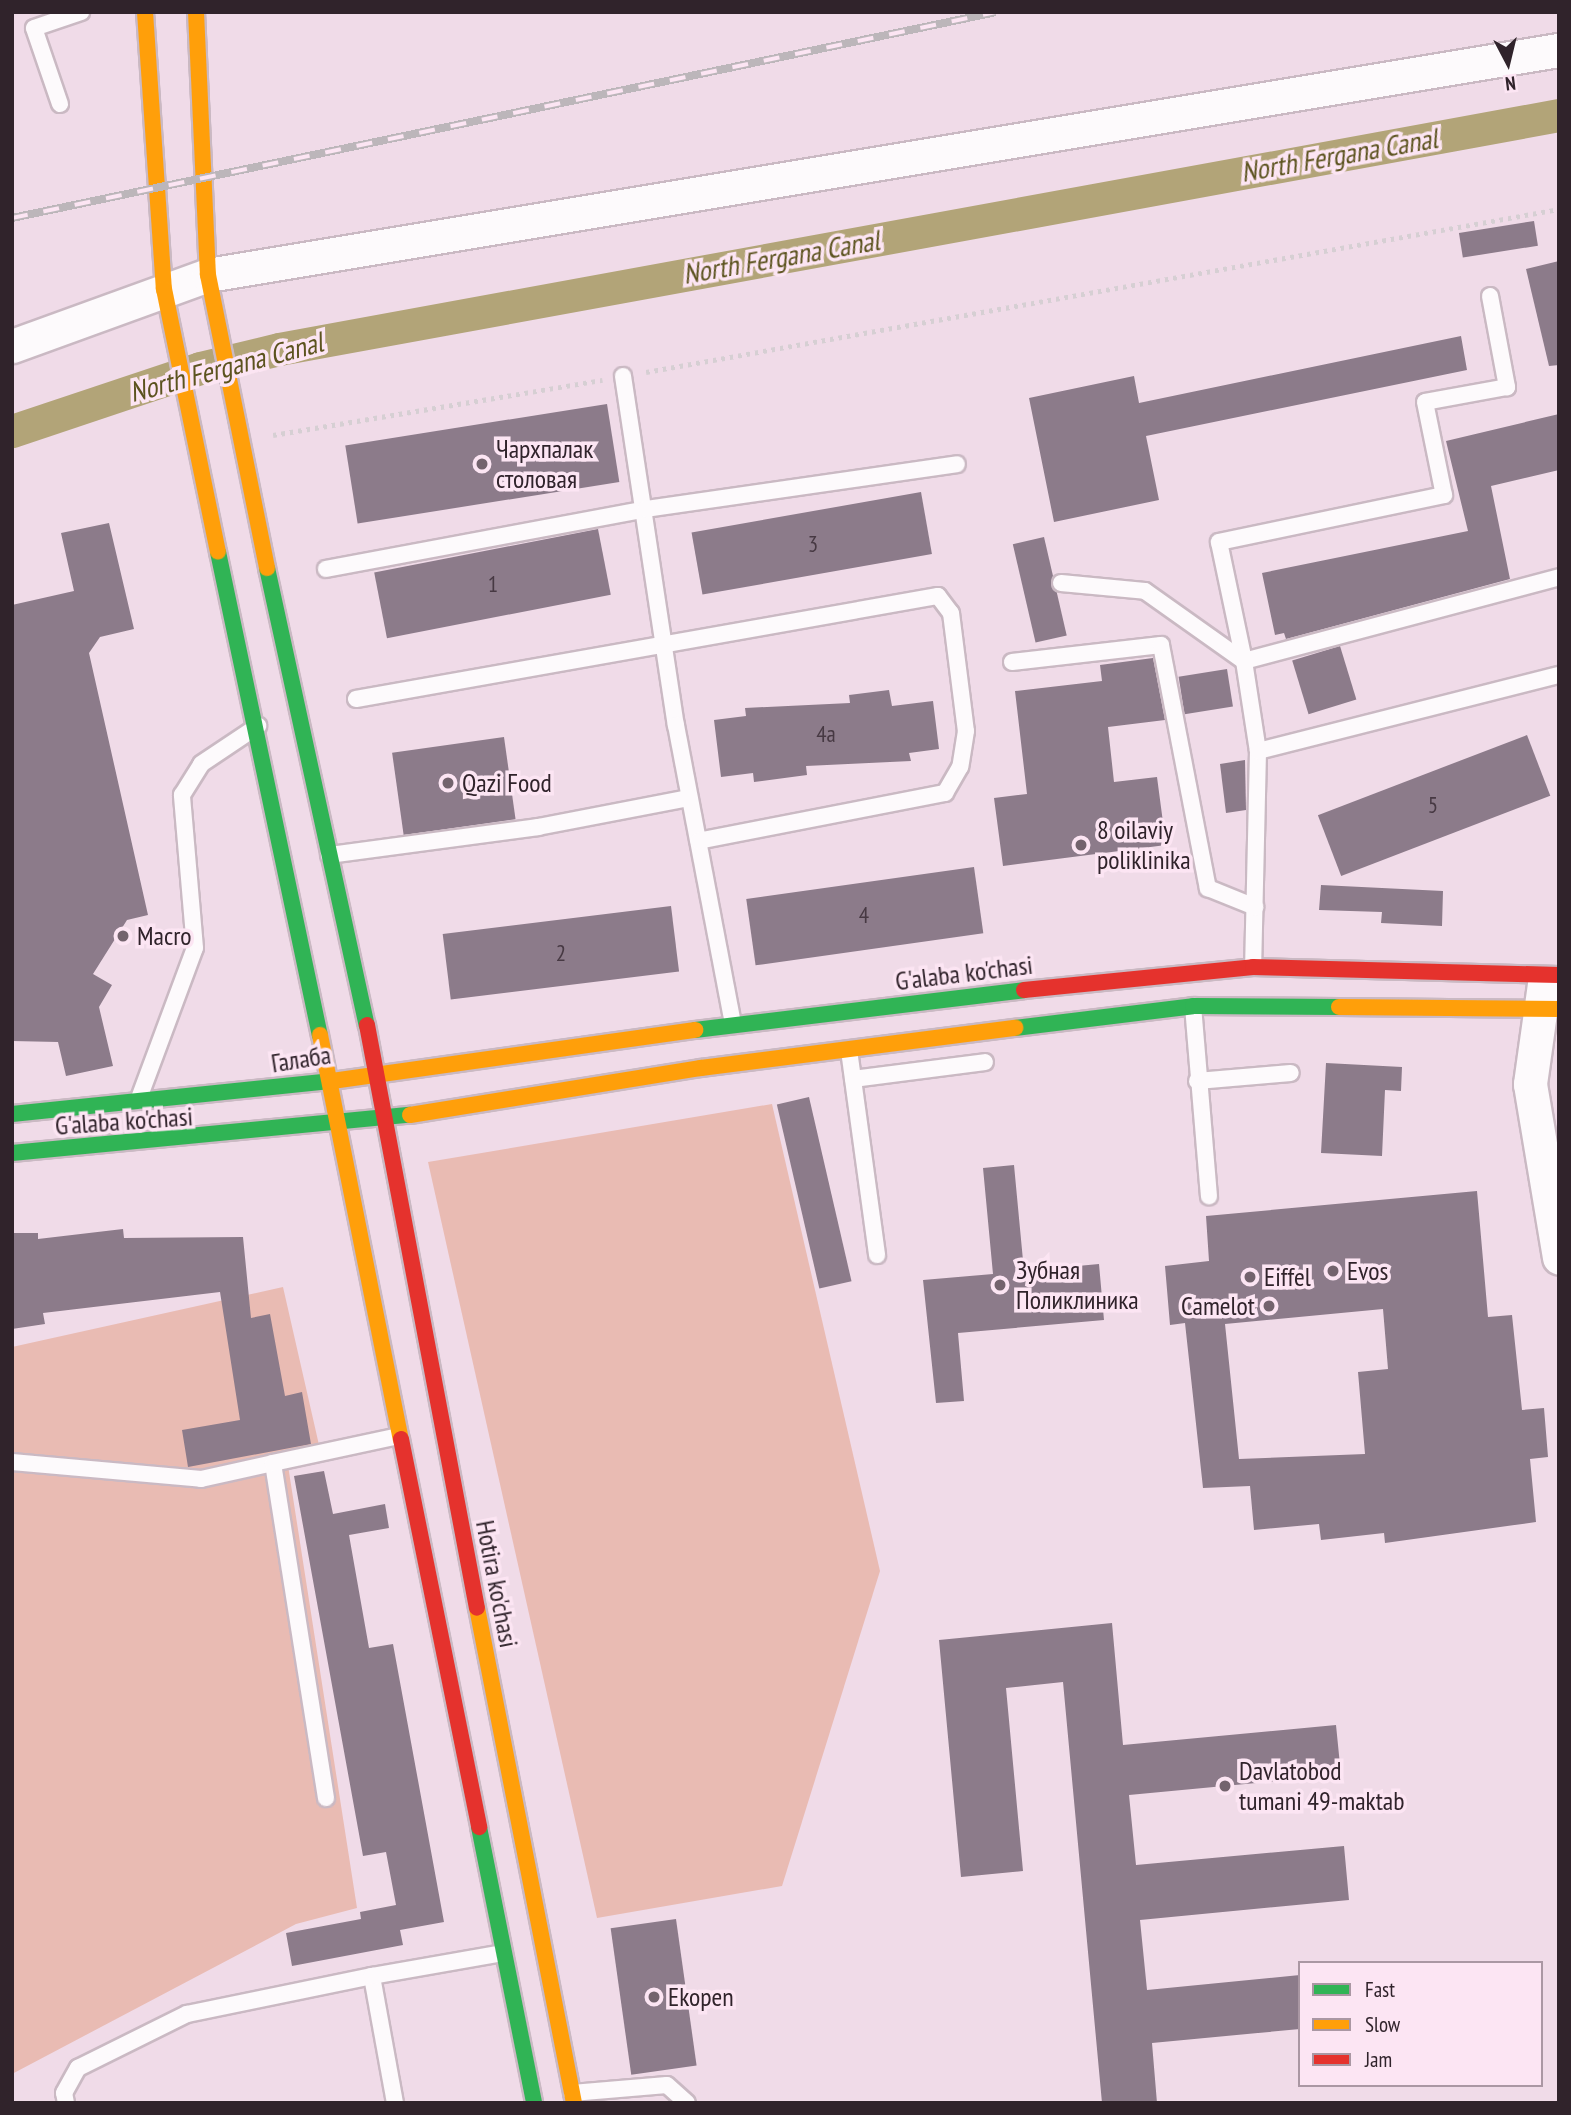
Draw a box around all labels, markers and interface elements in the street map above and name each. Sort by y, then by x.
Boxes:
north arrow [1473,28,1543,98]
text: N [1504,71,1517,96]
water label: North Fergana Canal [1238,121,1440,189]
water label: North Fergana Canal [680,223,882,291]
water label: North Fergana Canal [126,325,326,409]
place label: Чархпалак столовая [496,433,593,494]
marker: Чархпалак столовая [474,456,490,472]
house number: 3 [808,530,818,558]
house number: 1 [488,570,498,598]
house number: 4a [816,720,836,748]
place label: Qazi Food [462,767,552,799]
marker: Qazi Food [440,775,456,791]
house number: 5 [1428,791,1438,819]
place label: 8 oilaviy poliklinika [1097,814,1191,876]
marker: 8 oilaviy poliklinika [1071,835,1091,855]
house number: 4 [859,901,869,929]
place label: Macro [137,920,192,952]
marker: Macro [115,928,131,944]
house number: 2 [556,939,566,967]
street label: G'alaba ko'chasi [894,949,1034,997]
street label: Галаба [269,1039,333,1079]
street label: G'alaba ko'chasi [54,1101,194,1141]
place label: Зубная Поликлиника [1016,1254,1139,1316]
place label: Evos [1347,1255,1388,1287]
place label: Eiffel [1264,1261,1311,1293]
marker: Evos [1325,1263,1341,1279]
marker: Eiffel [1242,1269,1258,1285]
marker: Зубная Поликлиника [990,1275,1010,1295]
place label: Camelot [1181,1290,1255,1322]
marker: Camelot [1261,1298,1277,1314]
street label: Hotira ko'chasi [469,1518,525,1650]
place label: Davlatobod tumani 49-maktab [1239,1755,1405,1816]
marker: Davlatobod tumani 49-maktab [1217,1778,1233,1794]
legend [1298,1961,1543,2087]
text: Fast [1365,1976,1395,2003]
place label: Ekopen [668,1981,734,2013]
marker: Ekopen [646,1989,662,2005]
text: Slow [1365,2011,1400,2038]
text: Jam [1365,2046,1392,2073]

